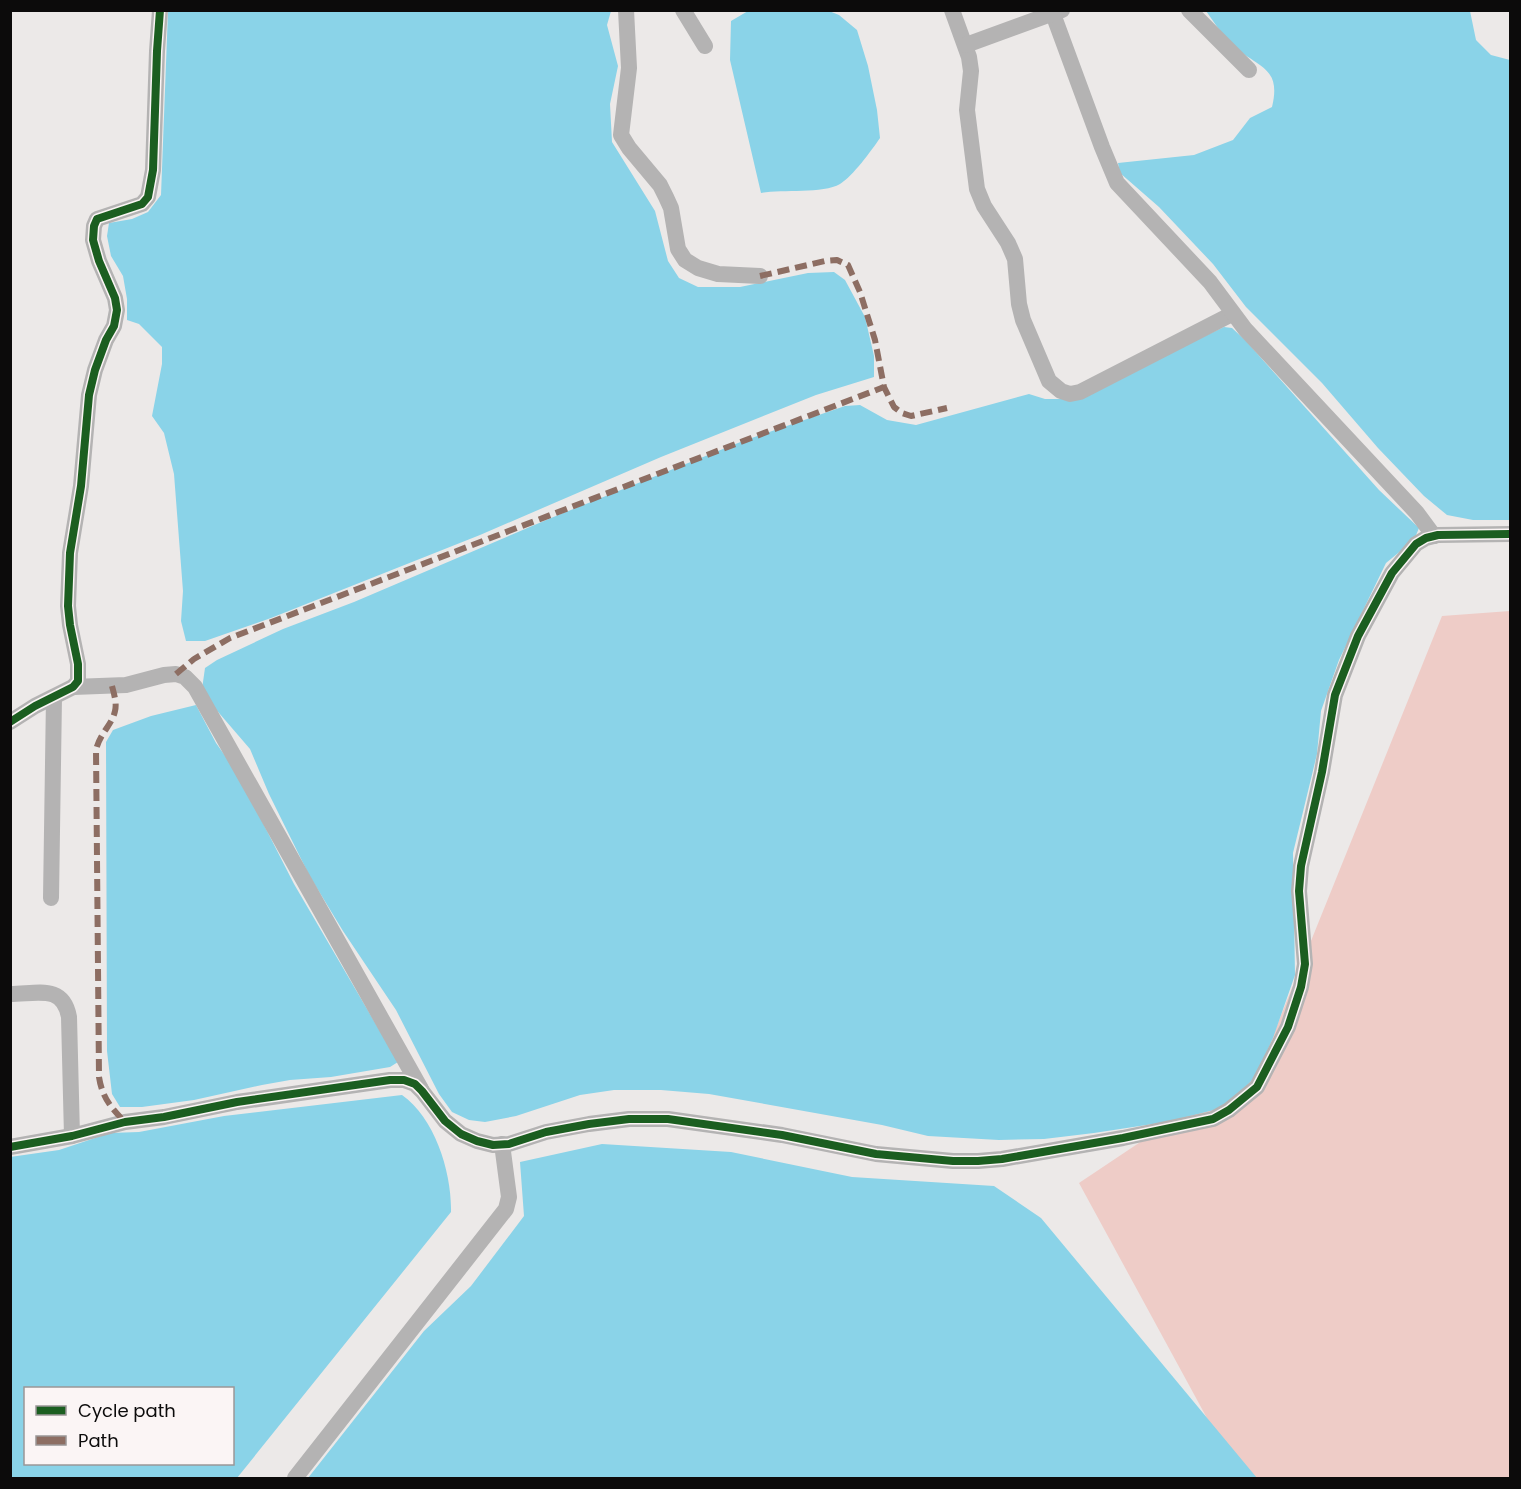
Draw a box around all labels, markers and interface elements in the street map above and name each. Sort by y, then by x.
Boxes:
legend [24,1387,234,1465]
text: Cycle path [78,1398,176,1423]
text: Path [78,1428,119,1453]

